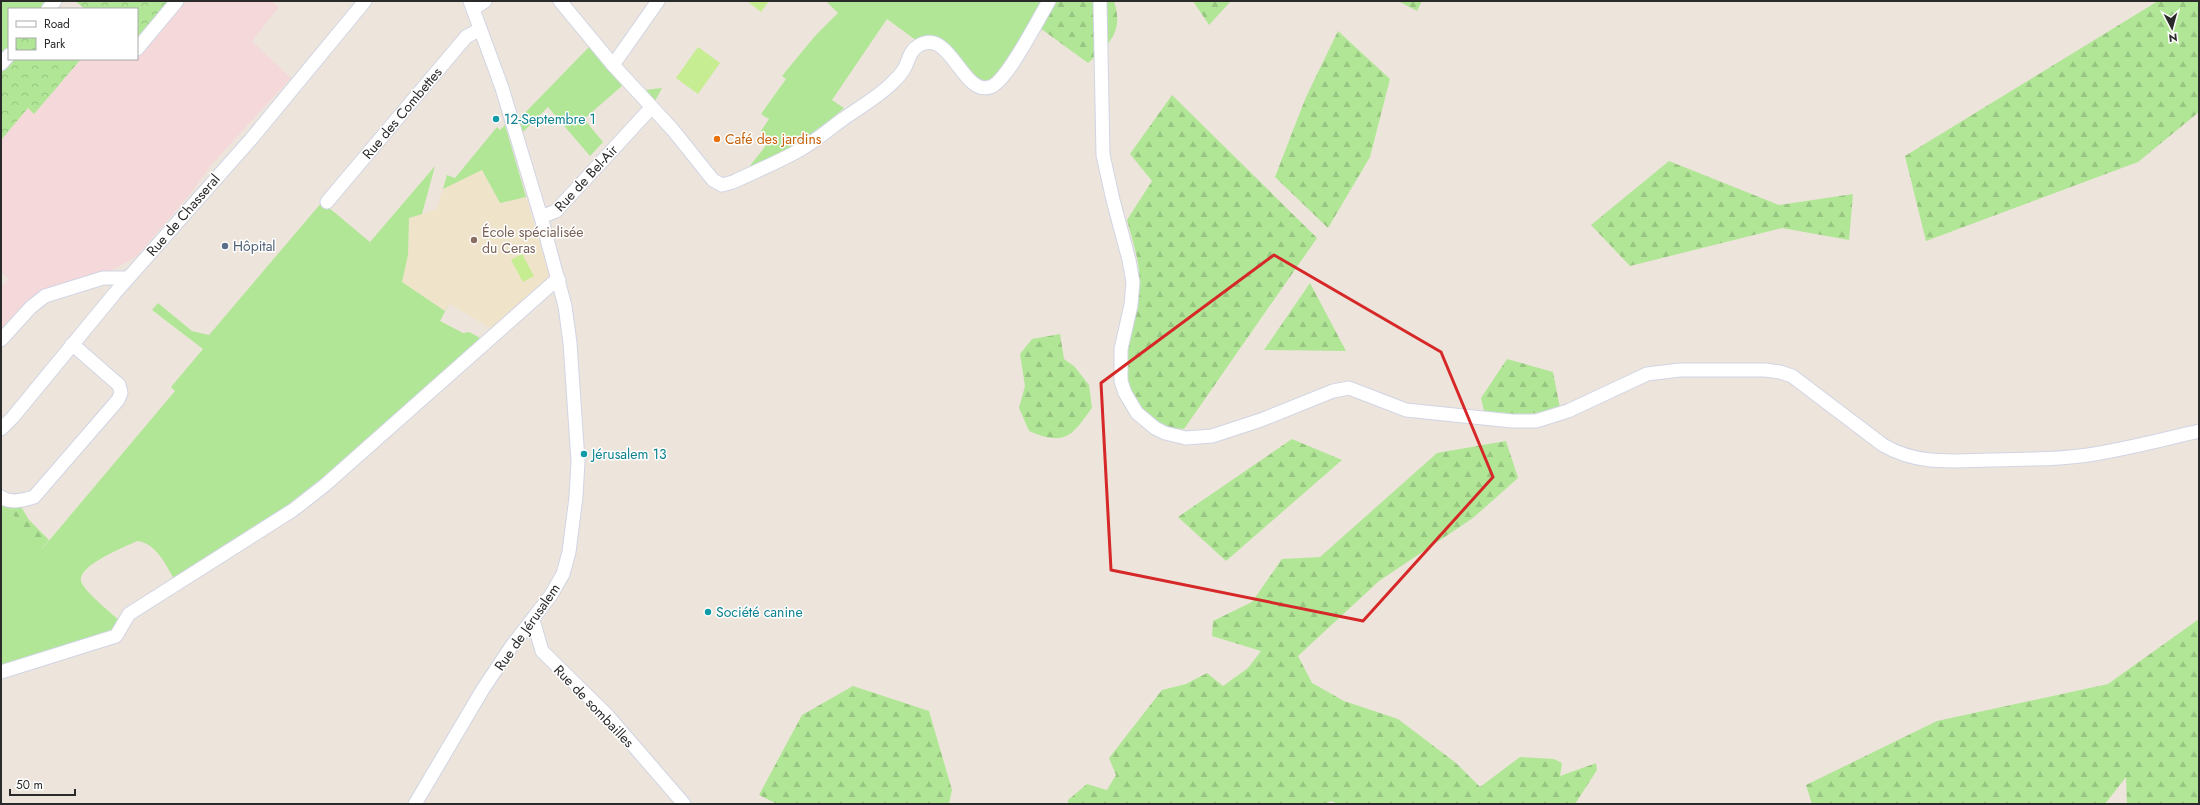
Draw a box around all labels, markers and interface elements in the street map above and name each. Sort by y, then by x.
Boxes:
legend [8,8,138,60]
north arrow [2152,8,2192,48]
text: Road [44,15,70,33]
text: N [2168,30,2178,46]
text: Park [44,35,66,53]
street label: Rue des Combettes [358,62,447,163]
place label: 12-Septembre 1 [504,109,596,129]
marker: 12-Septembre 1 [491,114,501,124]
place label: Café des jardins [725,129,822,149]
marker: Café des jardins [712,134,722,144]
street label: Rue de Bel-Air [550,140,622,216]
street label: Rue de Chasseral [142,170,224,260]
place label: École spécialisée du Ceras [482,222,584,258]
marker: École spécialisée du Ceras [469,235,479,245]
place label: Hôpital [233,236,276,256]
marker: Hôpital [220,241,230,251]
place label: Jérusalem 13 [590,444,667,464]
marker: Jérusalem 13 [579,449,589,459]
street label: Rue de Jérusalem [489,579,565,675]
place label: Société canine [716,602,803,622]
marker: Société canine [703,607,713,617]
street label: Rue de sombailles [549,660,639,752]
scale bar [10,771,75,797]
text: 50 m [16,776,43,794]

